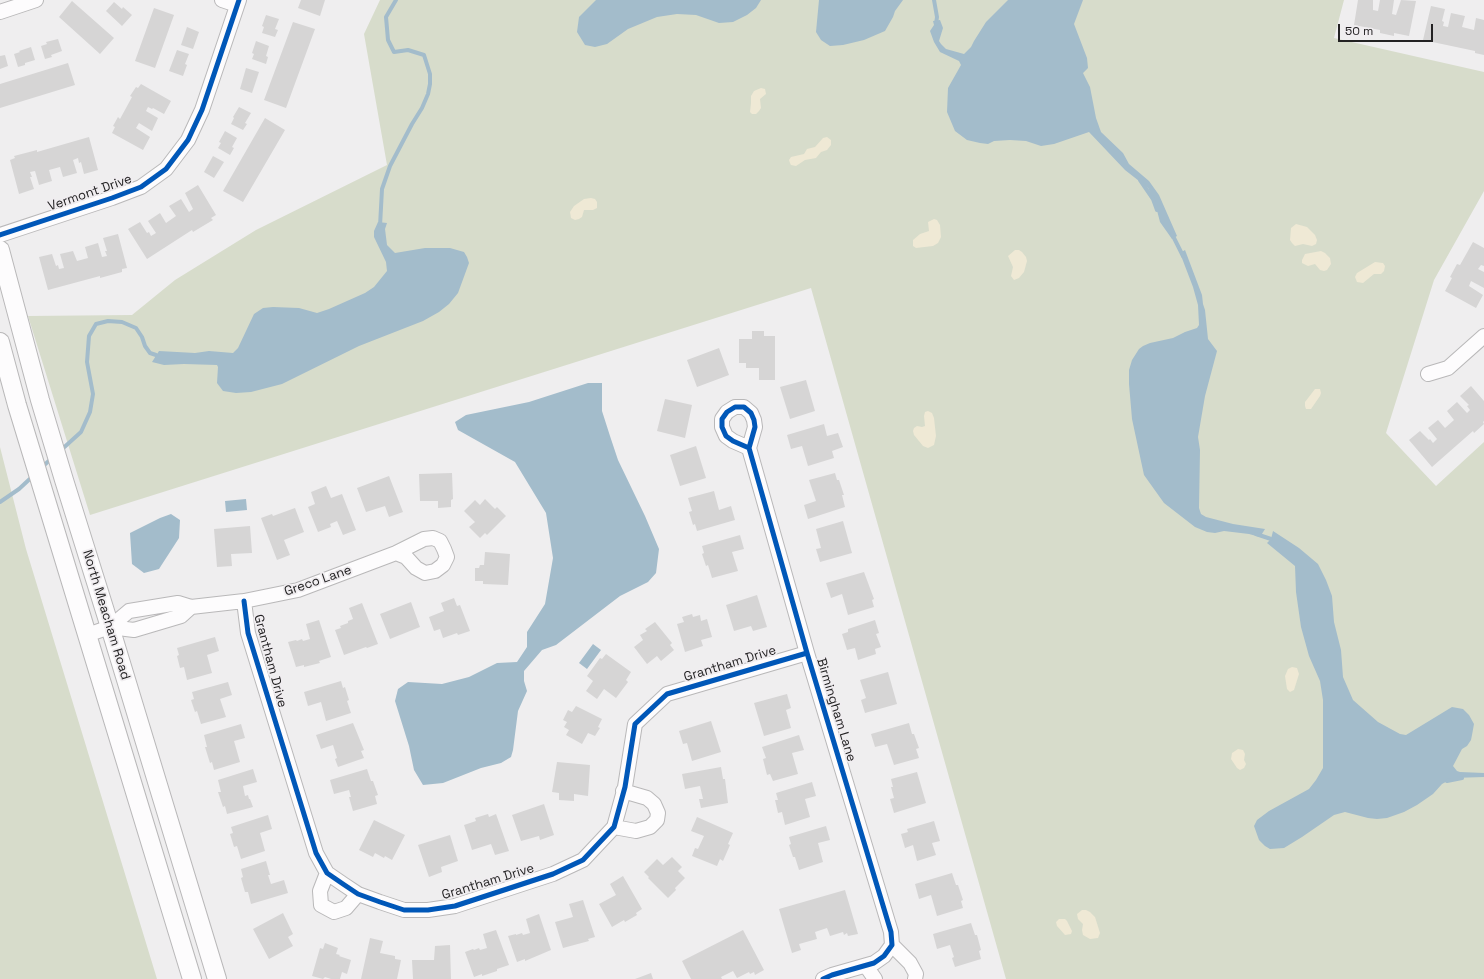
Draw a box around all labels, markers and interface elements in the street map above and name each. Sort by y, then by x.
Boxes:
scale bar [1340,16,1435,42]
text: 50 m [1345,23,1373,39]
street label: Vermont Drive [46,171,134,215]
street label: North Meacham Road [79,548,133,682]
street label: Greco Lane [282,562,354,600]
street label: Grantham Drive [250,613,290,709]
street label: Grantham Drive [682,643,778,685]
street label: Birmingham Lane [813,656,859,764]
street label: Grantham Drive [440,861,536,903]

